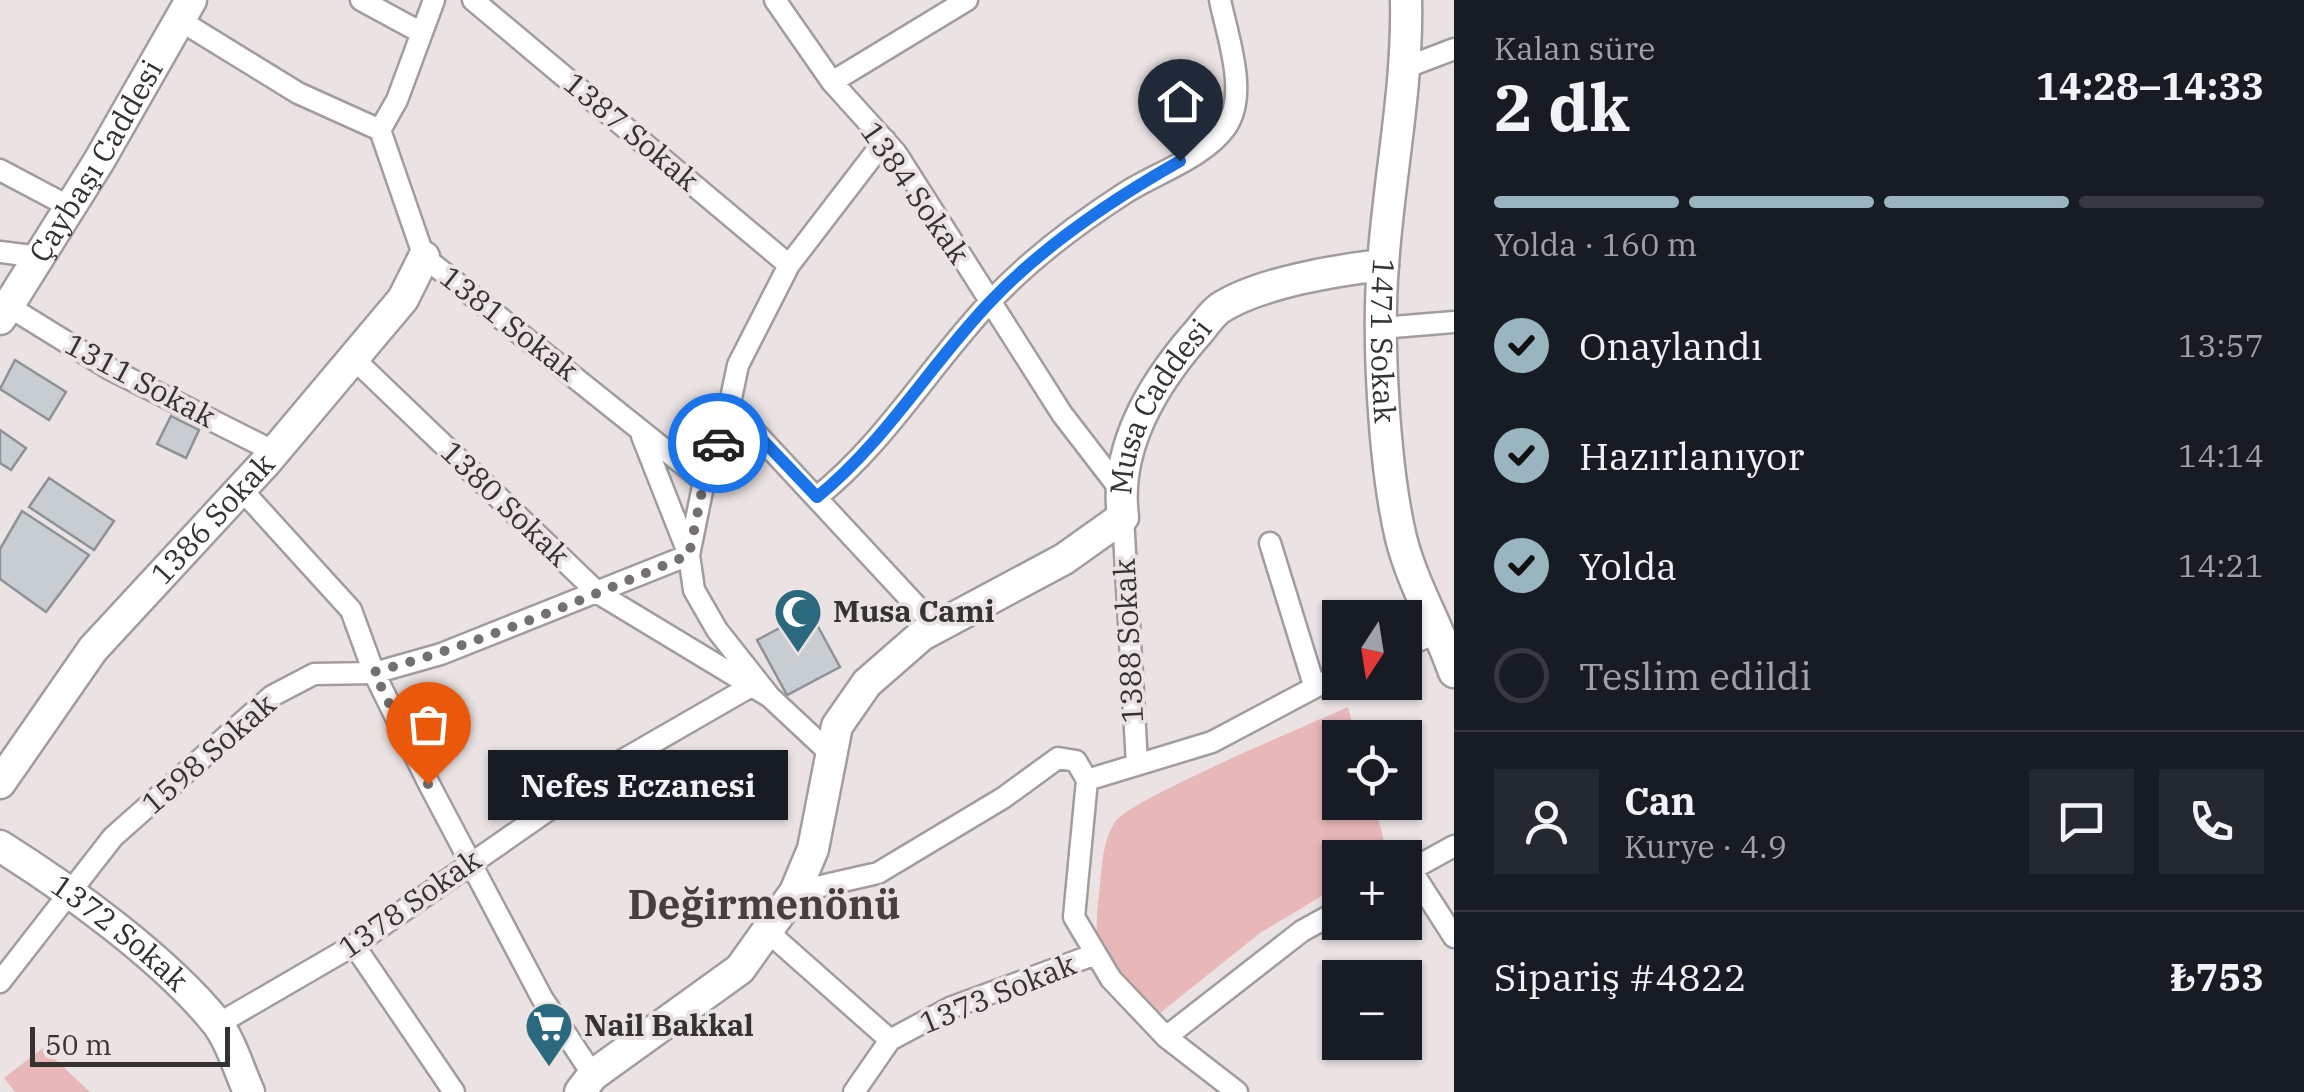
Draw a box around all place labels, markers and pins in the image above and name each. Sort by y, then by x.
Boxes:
pin [1138,59,1223,162]
mosque icon: Musa Cami [772,586,824,654]
place label: Musa Cami [833,591,995,630]
pin [386,682,471,785]
callout: Nefes Eczanesi [488,749,788,819]
supermarket icon: Nail Bakkal [523,1000,575,1068]
place label: Nail Bakkal [584,1005,754,1044]

